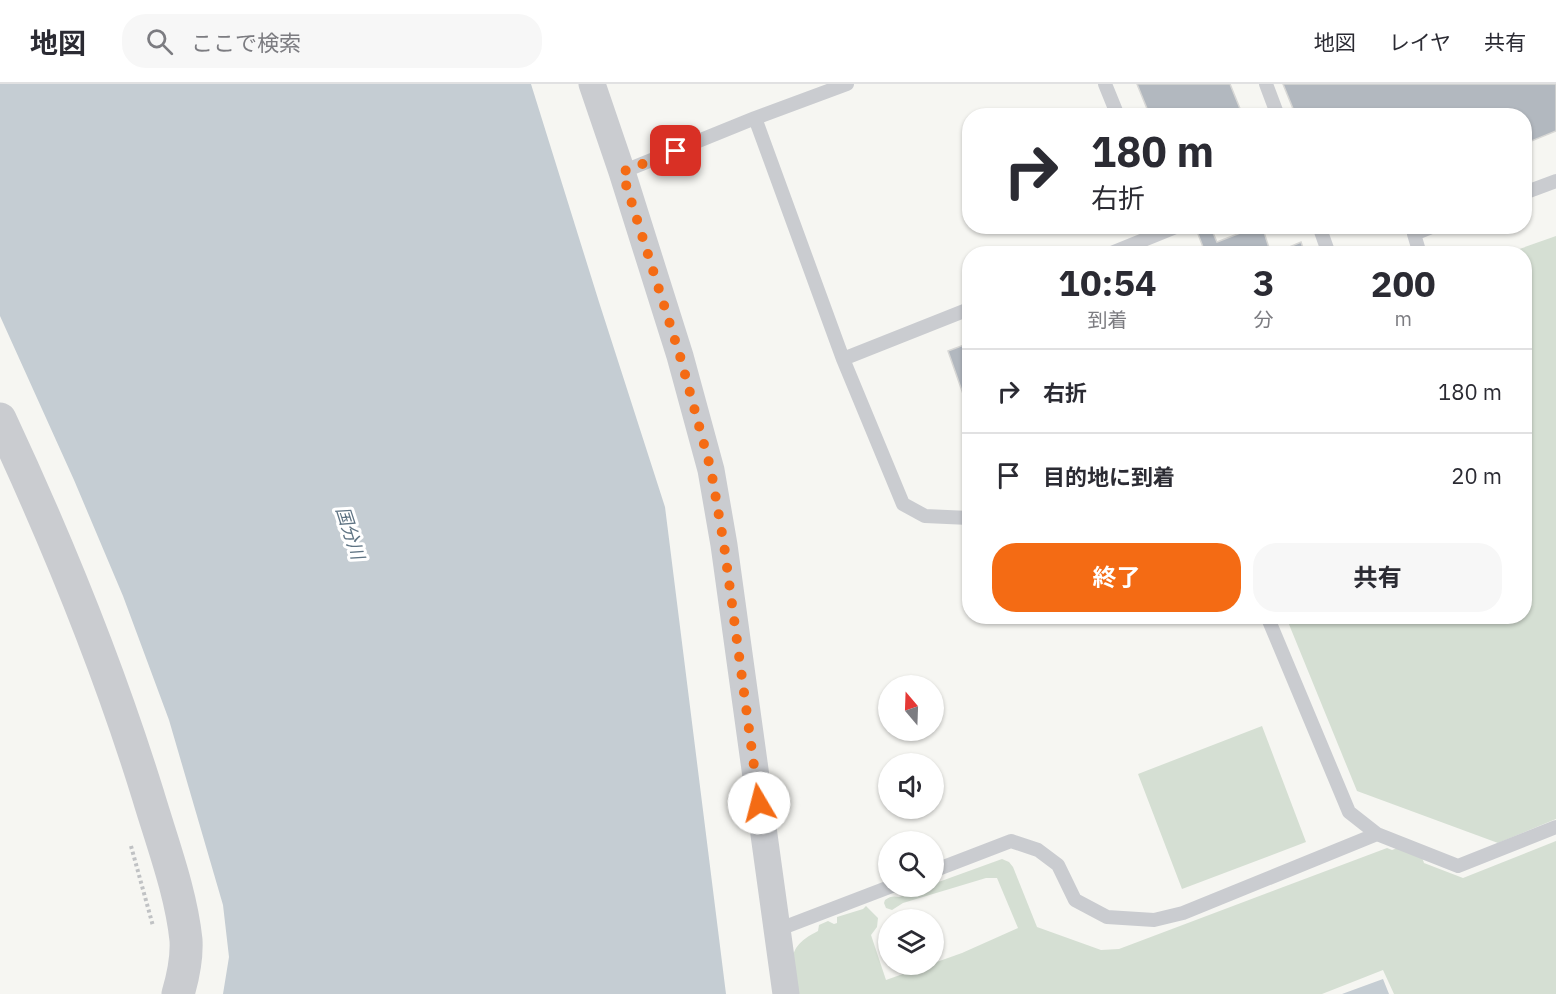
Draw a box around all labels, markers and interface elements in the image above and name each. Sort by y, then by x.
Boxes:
search box [122,14,542,68]
text: 地図 [30,24,86,61]
icon: search [143,25,176,58]
text: ここで検索 [191,28,301,57]
text: 地図 [1314,28,1356,56]
text: レイヤ [1389,28,1451,56]
text: 共有 [1484,28,1526,56]
text: 180 m [1091,124,1214,179]
pin [650,125,701,176]
icon: right [992,132,1070,210]
icon: arrive [659,134,692,167]
text: 右折 [1091,180,1145,215]
text: 10:54 [1058,259,1157,306]
text: 3 [1253,259,1275,306]
text: 200 [1371,260,1436,307]
text: m [1395,305,1412,332]
text: 到着 [1087,306,1127,333]
text: 分 [1254,306,1274,333]
icon: right [992,375,1025,408]
text: 180 m [1438,377,1502,406]
text: 右折 [1043,378,1087,407]
icon: arrive [992,459,1025,492]
text: 20 m [1451,461,1502,490]
text: 目的地に到着 [1043,462,1175,491]
water label: 国分川 [331,504,370,564]
button: 終了 [992,543,1241,612]
button: 共有 [1253,543,1502,612]
north arrow [878,675,944,741]
map controls [878,675,944,975]
button: sound [878,753,944,819]
position arrow [727,771,791,835]
button: search [878,831,944,897]
button: layers [878,909,944,975]

